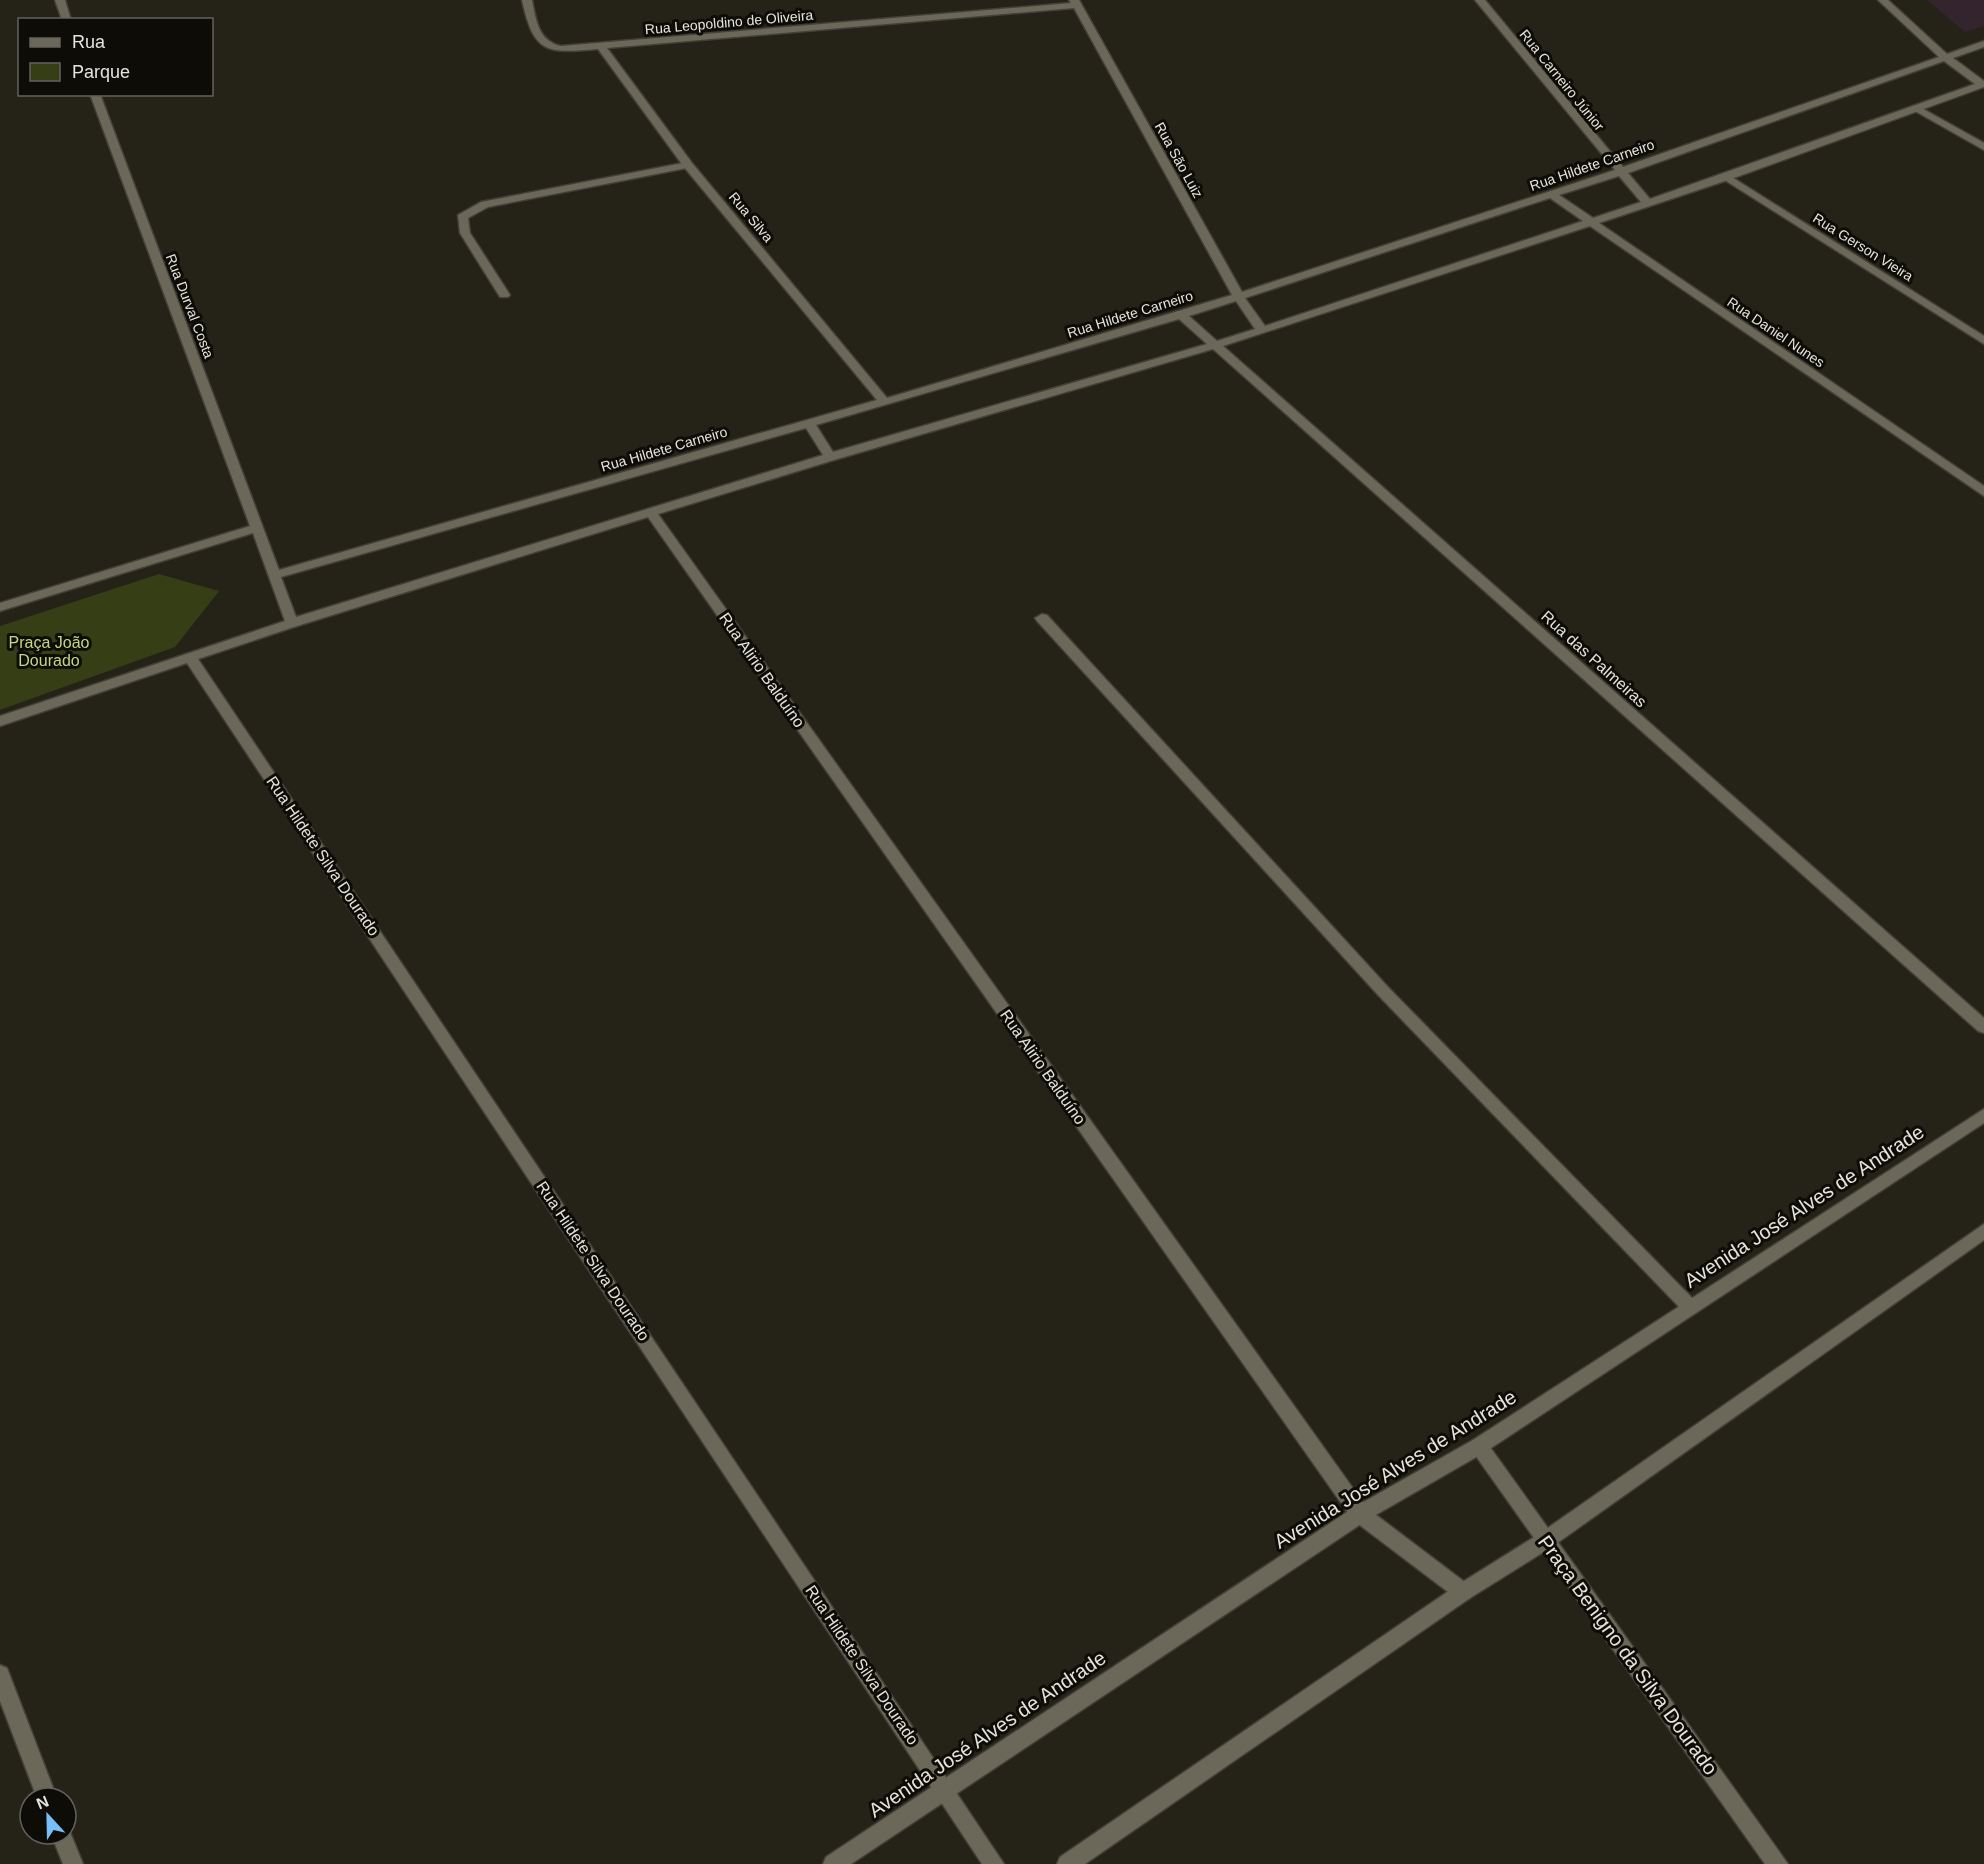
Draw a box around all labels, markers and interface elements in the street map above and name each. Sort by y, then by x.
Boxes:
street label: Rua Leopoldino de Oliveira [644,7,814,37]
legend [18,18,213,96]
street label: Rua Carneiro Júnior [1516,26,1608,134]
text: Rua [72,32,106,52]
text: Parque [72,62,130,82]
street label: Rua São Luiz [1152,119,1206,201]
street label: Rua Hildete Carneiro [1528,136,1657,194]
street label: Rua Silva [726,189,777,245]
street label: Rua Gerson Vieira [1810,210,1916,284]
street label: Rua Durval Costa [163,252,217,361]
street label: Rua Hildete Carneiro [1065,287,1195,341]
street label: Rua Daniel Nunes [1724,294,1828,370]
street label: Rua Hildete Carneiro [599,423,729,475]
street label: Rua das Palmeiras [1538,607,1650,711]
street label: Rua Alirio Balduíno [716,609,808,731]
park label: Praça João Dourado [9,634,90,669]
street label: Rua Hildete Silva Dourado [263,773,383,939]
street label: Rua Alirio Balduíno [997,1006,1089,1128]
street label: Avenida José Alves de Andrade [1680,1120,1928,1292]
street label: Rua Hildete Silva Dourado [533,1178,653,1344]
street label: Avenida José Alves de Andrade [1270,1385,1520,1553]
street label: Praça Benigno da Silva Dourado [1534,1531,1722,1779]
street label: Rua Hildete Silva Dourado [802,1582,922,1748]
street label: Avenida José Alves de Andrade [864,1646,1110,1822]
north arrow [18,1786,78,1846]
text: N [34,1793,51,1813]

